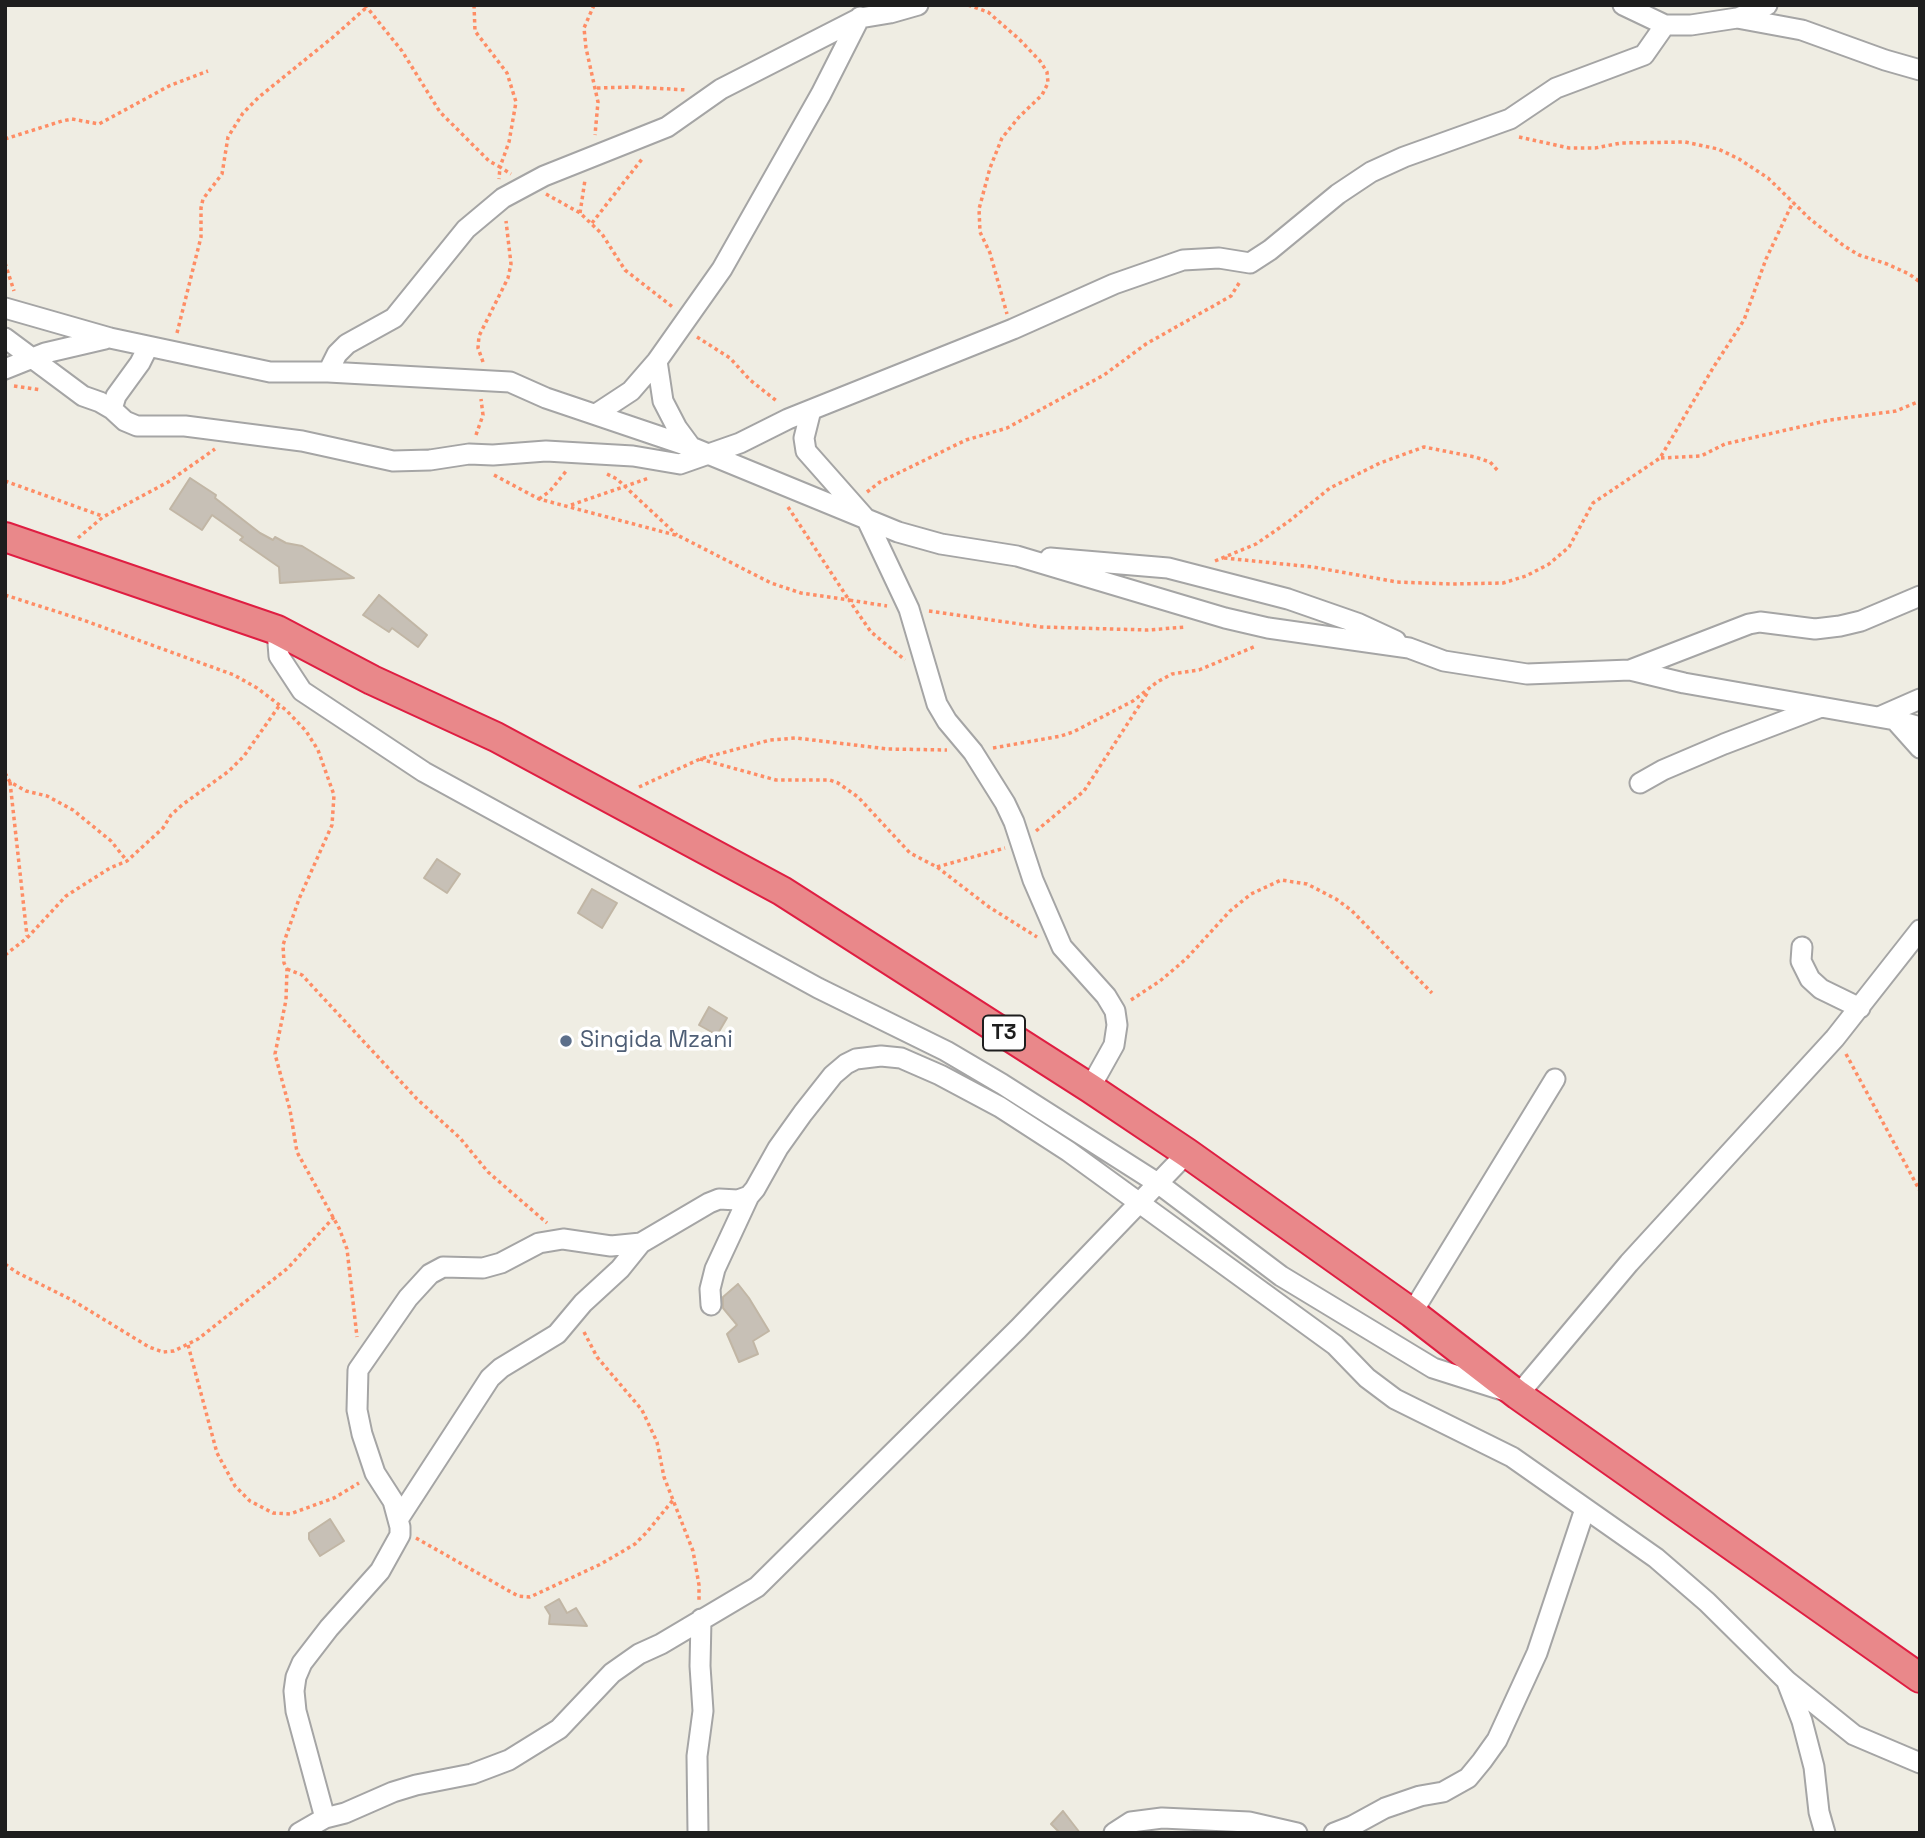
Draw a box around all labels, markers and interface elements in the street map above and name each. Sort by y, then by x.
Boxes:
road number: T3 [983,1016,1025,1050]
place label: Singida Mzani [580,1027,733,1055]
marker: Singida Mzani [558,1033,574,1049]

